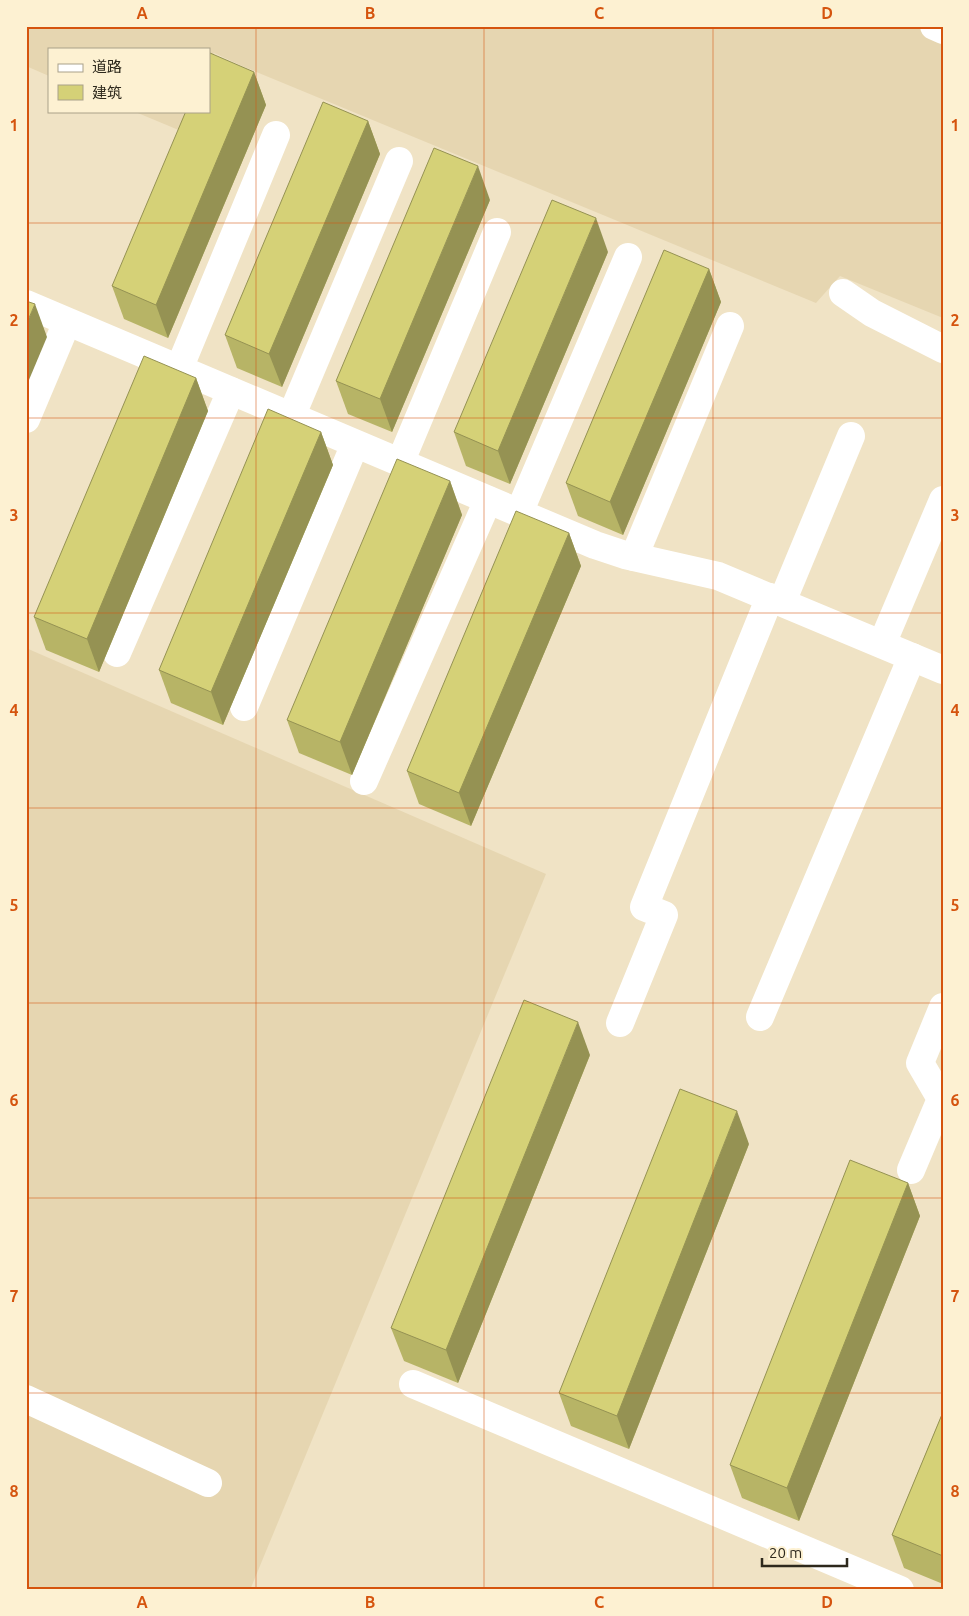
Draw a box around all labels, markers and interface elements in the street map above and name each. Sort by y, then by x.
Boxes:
text: A [136,4,148,22]
text: B [365,4,375,22]
text: C [594,4,604,22]
text: D [821,4,833,22]
legend [48,48,210,112]
text: 道路 [92,58,122,75]
text: 建筑 [92,84,122,101]
text: 1 [9,116,19,134]
text: 1 [950,116,960,134]
text: 2 [9,311,19,329]
text: 2 [950,311,960,329]
text: 3 [9,506,19,524]
text: 3 [950,506,960,524]
text: 4 [9,701,19,719]
text: 4 [950,701,960,719]
text: 5 [9,896,19,914]
text: 5 [950,896,960,914]
text: 6 [9,1091,19,1109]
text: 6 [950,1091,960,1109]
text: 7 [9,1287,19,1305]
text: 7 [950,1287,960,1305]
text: 8 [9,1482,19,1500]
text: 8 [950,1482,960,1500]
scale bar [762,1536,846,1568]
text: 20 m [769,1544,802,1561]
text: A [136,1593,148,1611]
text: B [365,1593,375,1611]
text: C [594,1593,604,1611]
text: D [821,1593,833,1611]

